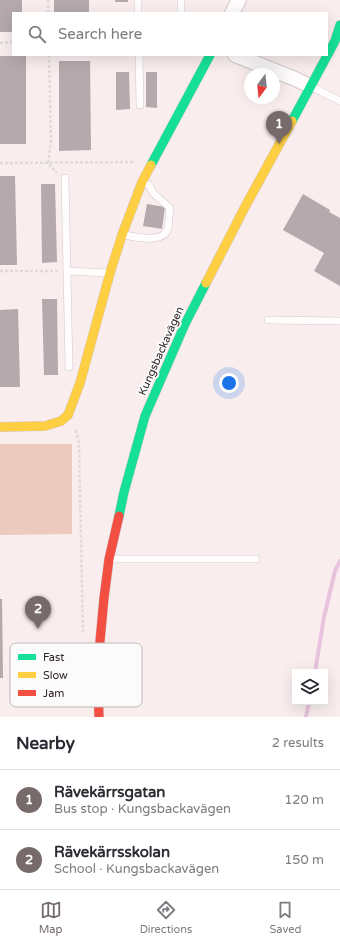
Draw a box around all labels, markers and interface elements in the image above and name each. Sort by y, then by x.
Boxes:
search box [12,12,328,56]
icon: search [26,23,48,45]
text: Search here [58,25,142,43]
north arrow [244,68,280,104]
pin: 1 [266,111,292,144]
street label: Kungsbackavägen [136,305,186,397]
your location [219,373,239,393]
pin: 2 [25,596,51,629]
legend [10,643,142,707]
text: Fast [43,651,64,664]
text: Slow [43,669,68,682]
map controls [292,669,328,705]
button: layers [292,669,328,705]
text: Jam [43,687,64,700]
text: Nearby [16,733,75,754]
text: 2 results [272,735,324,751]
text: Rävekärrsgatan [54,783,165,801]
text: 1 [25,792,33,808]
text: 120 m [284,792,324,808]
text: Bus stop · Kungsbackavägen [54,801,231,817]
text: Rävekärrsskolan [54,843,170,861]
text: 2 [25,852,33,868]
text: 150 m [284,852,324,868]
text: School · Kungsbackavägen [54,861,219,877]
tab: Map [39,899,62,936]
tab: Directions [140,899,192,936]
tab: Saved [270,899,301,936]

